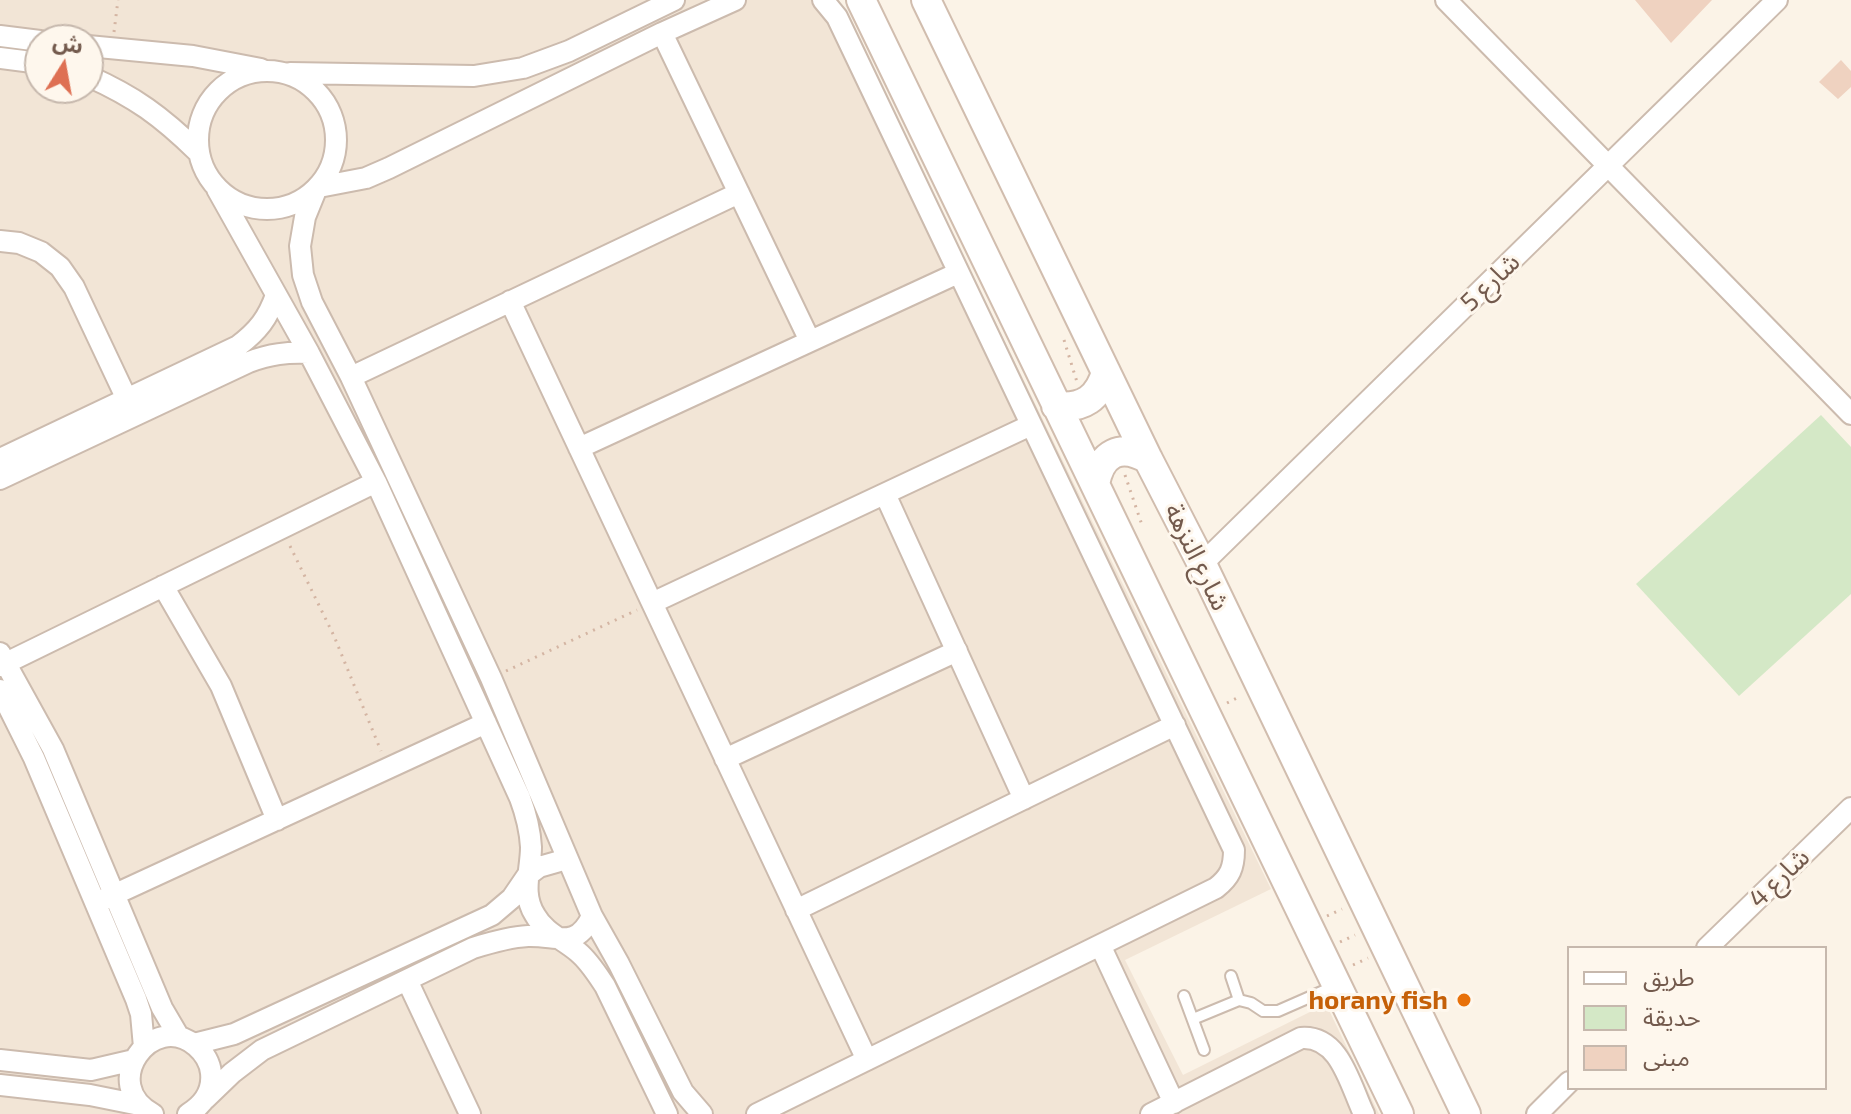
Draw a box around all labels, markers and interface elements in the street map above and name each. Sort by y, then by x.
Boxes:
north arrow [24,24,104,104]
text: ش [51,27,85,58]
street label: شارع 5 [1454,246,1526,318]
street label: شارع النزهة [1158,498,1236,616]
street label: شارع 4 [1742,842,1816,914]
legend [1567,946,1827,1090]
text: طريق [1643,962,1695,991]
place label: horany fish [1308,984,1448,1016]
marker: horany fish [1455,991,1473,1009]
text: حديقة [1643,1002,1701,1031]
text: مبنى [1643,1042,1690,1071]

